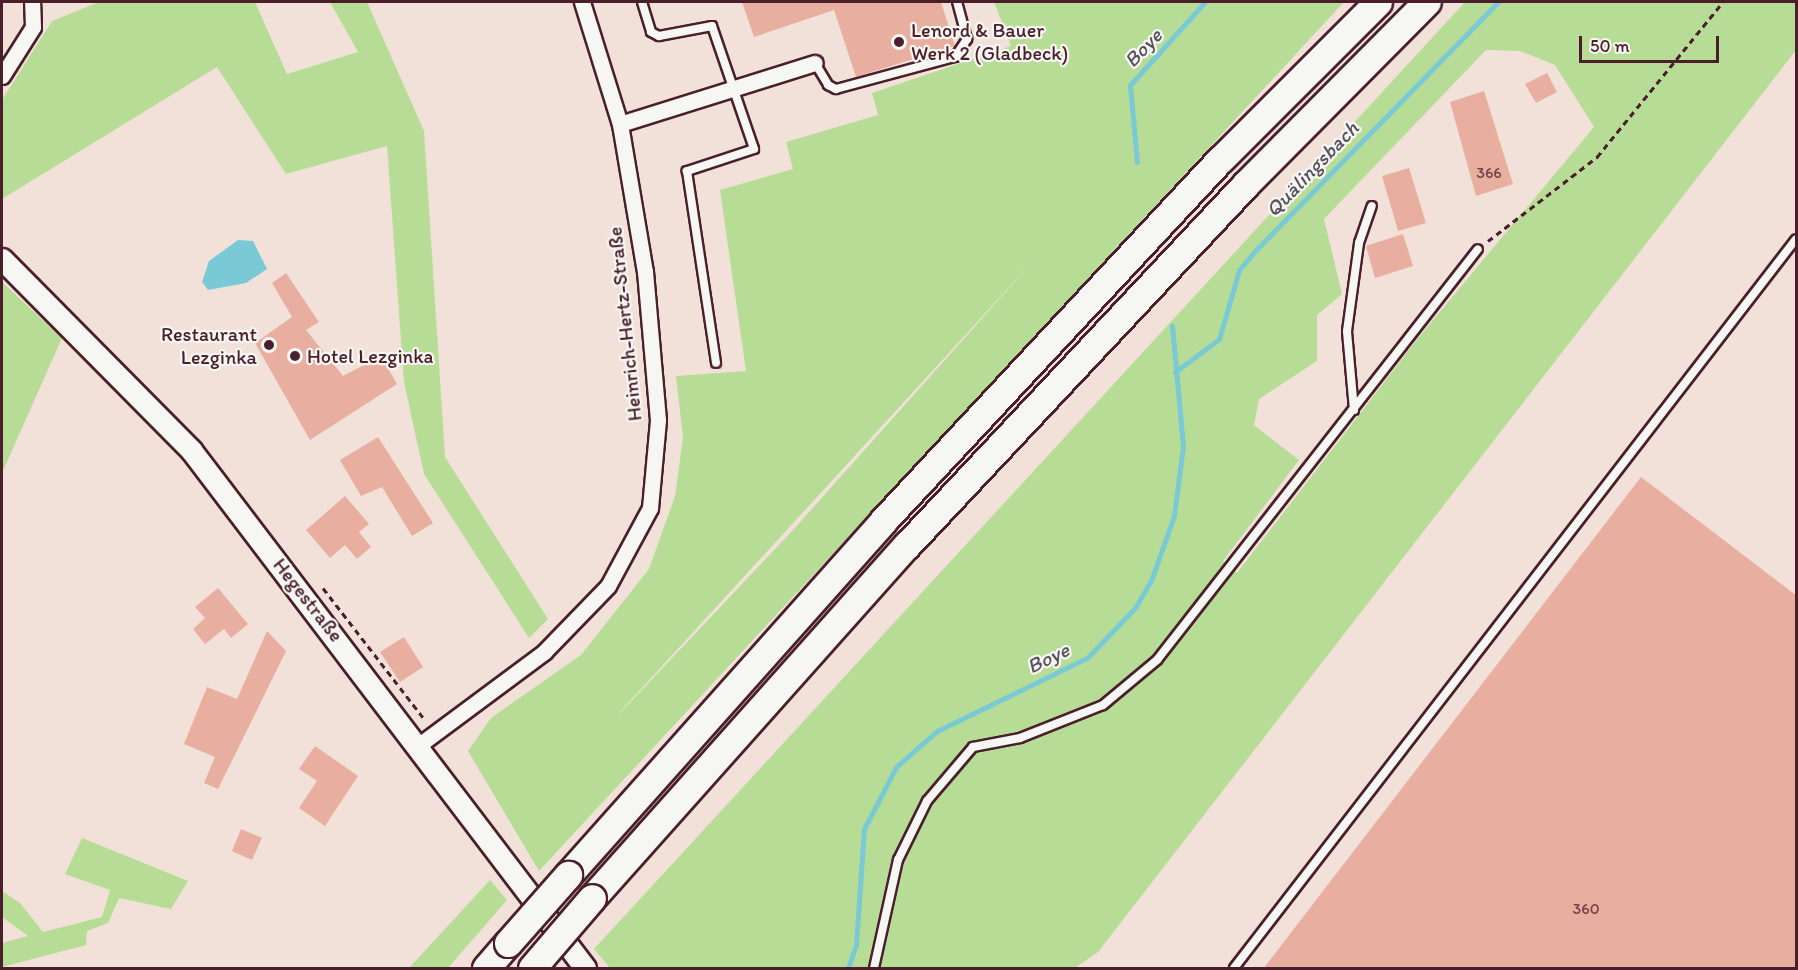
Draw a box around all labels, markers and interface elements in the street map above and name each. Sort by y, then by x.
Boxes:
place label: Lenord & Bauer Werk 2 (Gladbeck) [911,19,1068,66]
water label: Boye [1119,23,1167,73]
scale bar [1582,24,1722,62]
marker: Lenord & Bauer Werk 2 (Gladbeck) [892,35,906,49]
text: 50 m [1590,35,1630,57]
water label: Quälingsbach [1260,116,1364,222]
house number: 366 [1476,163,1502,183]
street label: Heinrich-Hertz-Straße [603,226,647,422]
place label: Restaurant Lezginka [161,322,257,369]
marker: Restaurant Lezginka [262,338,276,352]
place label: Hotel Lezginka [307,344,434,368]
marker: Hotel Lezginka [288,349,302,363]
street label: Hegestraße [268,553,348,647]
water label: Boye [1023,637,1073,679]
house number: 360 [1572,899,1600,919]

